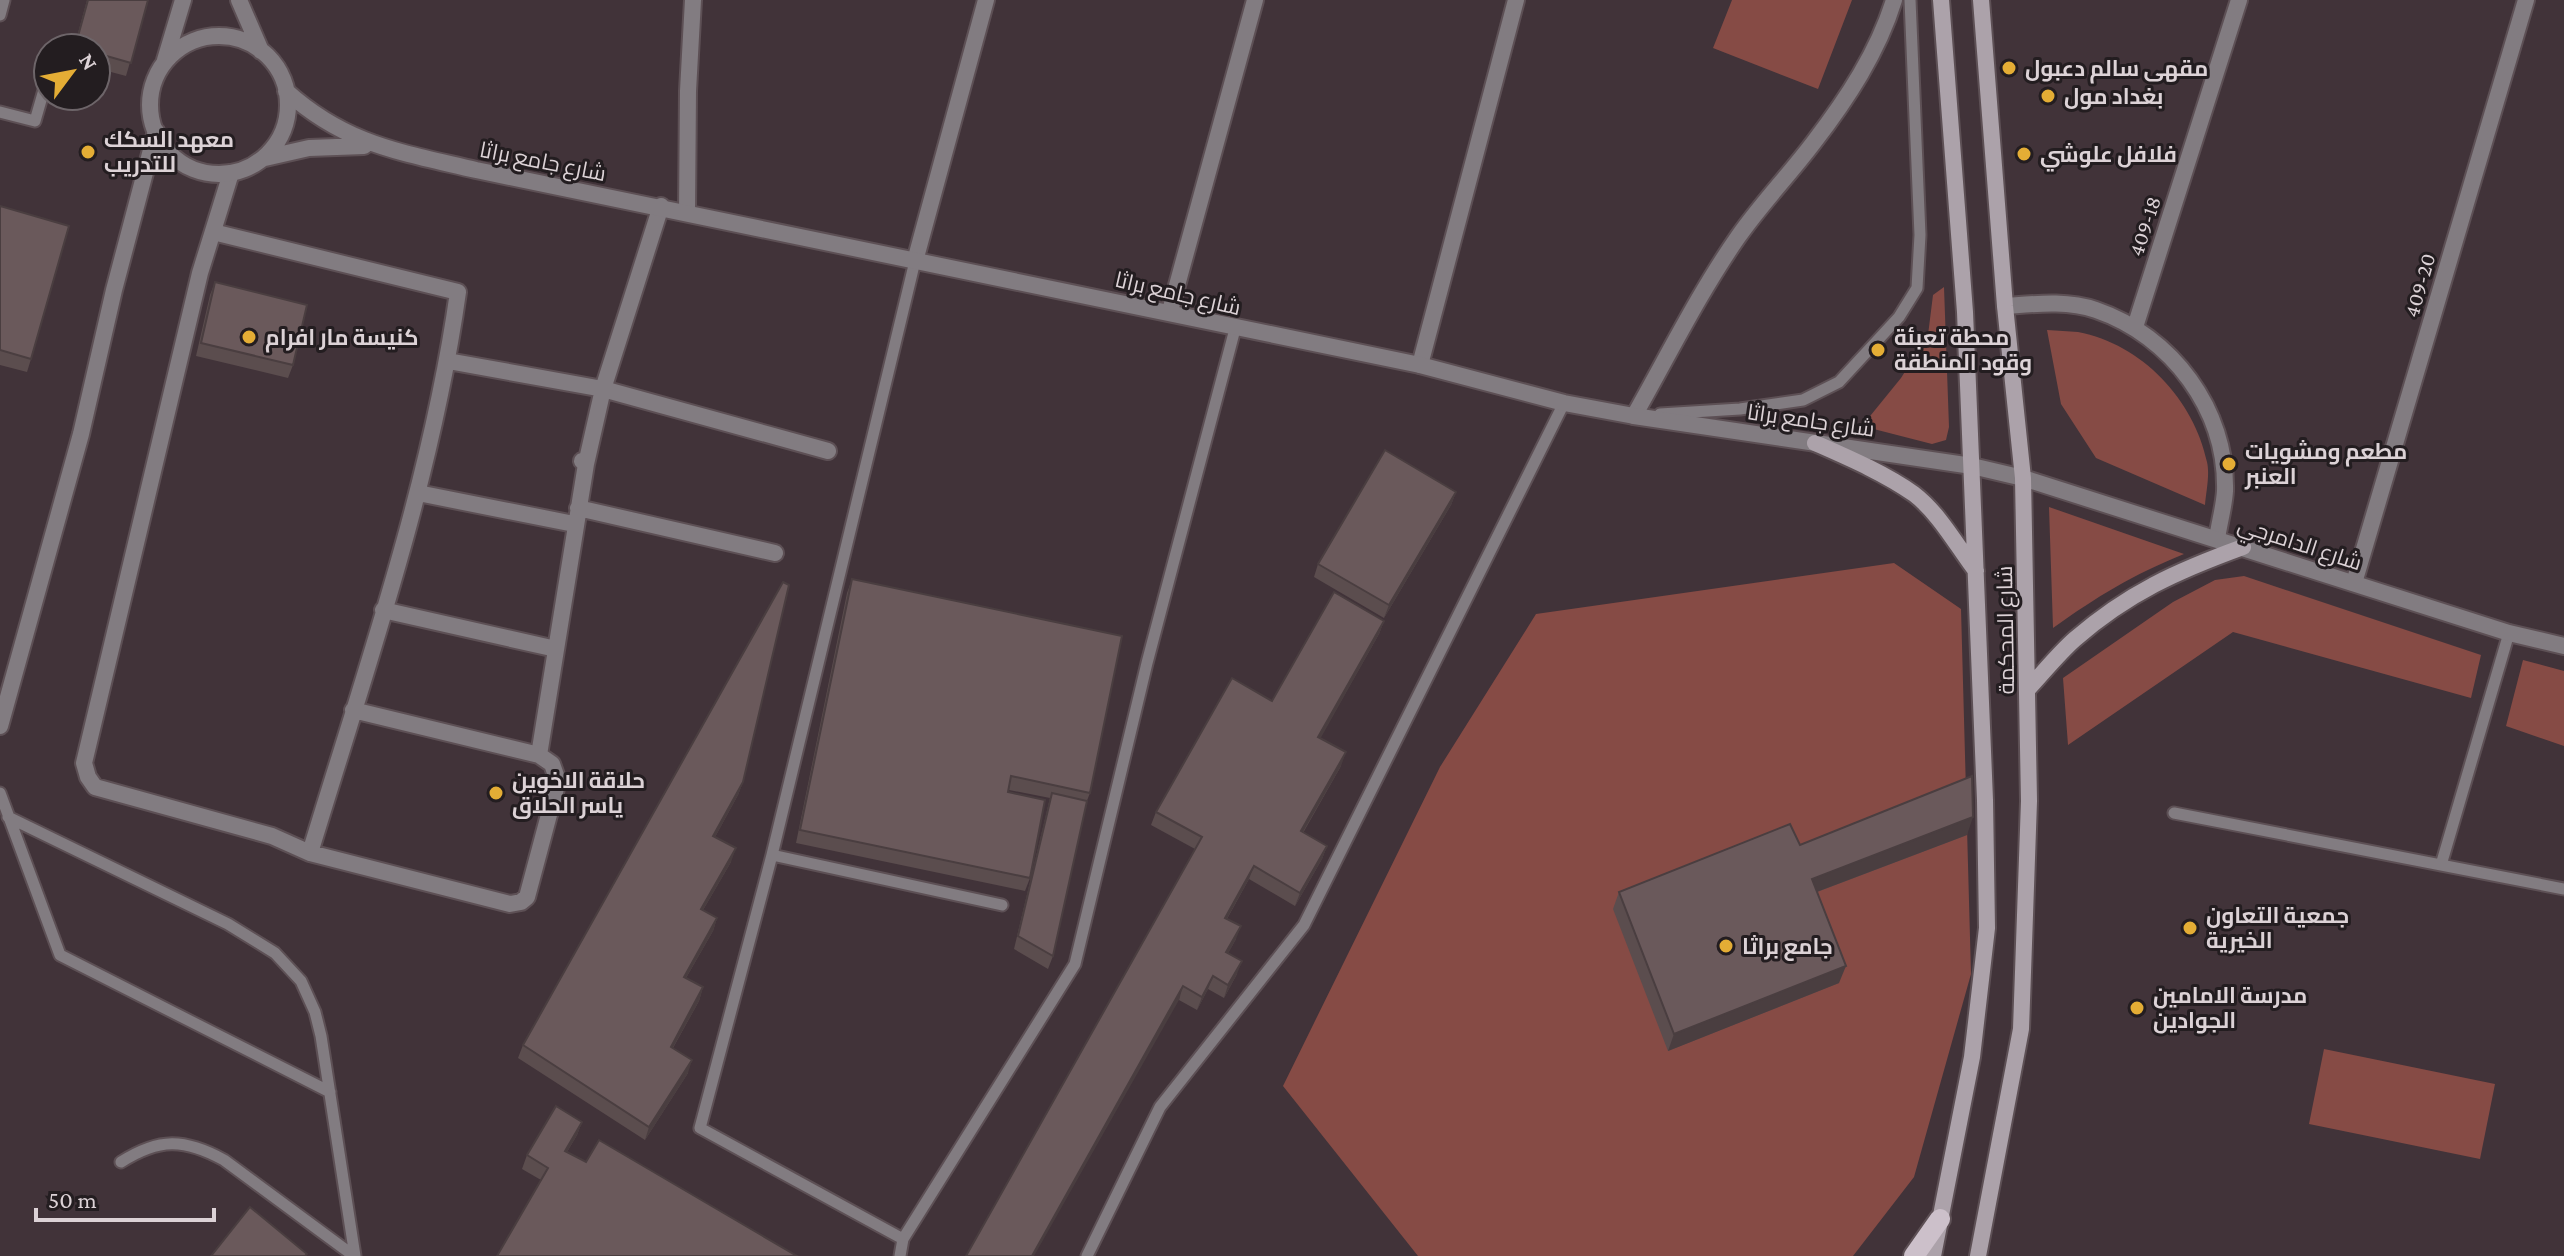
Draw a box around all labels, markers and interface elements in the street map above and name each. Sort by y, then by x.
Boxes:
north arrow [32,32,112,112]
text: N [74,49,103,75]
place label: مقهى سالم دعبول [2025,56,2208,84]
marker: مقهى سالم دعبول [2000,59,2018,77]
place label: بغداد مول [2064,84,2163,110]
marker: بغداد مول [2039,87,2057,105]
place label: معهد السكك للتدريب [104,127,234,177]
street label: شارع جامع براثا [477,137,608,188]
place label: فلافل علوشي [2040,142,2177,172]
marker: معهد السكك للتدريب [79,143,97,161]
marker: فلافل علوشي [2015,145,2033,163]
street label: 409-18 [2123,193,2166,259]
street label: 409-20 [2398,250,2441,320]
street label: شارع جامع براثا [1112,267,1243,322]
place label: كنيسة مار افرام [265,325,418,353]
place label: محطة تعبئة وقود المنطقة [1894,325,2032,376]
marker: كنيسة مار افرام [240,328,258,346]
marker: محطة تعبئة وقود المنطقة [1869,341,1887,359]
street label: شارع جامع براثا [1745,399,1876,444]
place label: مطعم ومشويات العنبر [2244,439,2407,490]
marker: مطعم ومشويات العنبر [2220,455,2238,473]
street label: شارع الدامرجي [2234,512,2365,579]
street label: شارع المحكمة [1992,565,2021,695]
place label: حلاقة الاخوين ياسر الحلاق [512,768,645,819]
marker: حلاقة الاخوين ياسر الحلاق [487,784,505,802]
place label: جمعية التعاون الخيرية [2206,903,2349,954]
marker: جمعية التعاون الخيرية [2181,919,2199,937]
place label: جامع براثا [1742,934,1833,961]
marker: جامع براثا [1717,937,1735,955]
place label: مدرسة الامامين الجوادين [2153,983,2307,1034]
marker: مدرسة الامامين الجوادين [2128,999,2146,1017]
scale bar [36,1172,214,1222]
text: 50 m [48,1186,97,1213]

